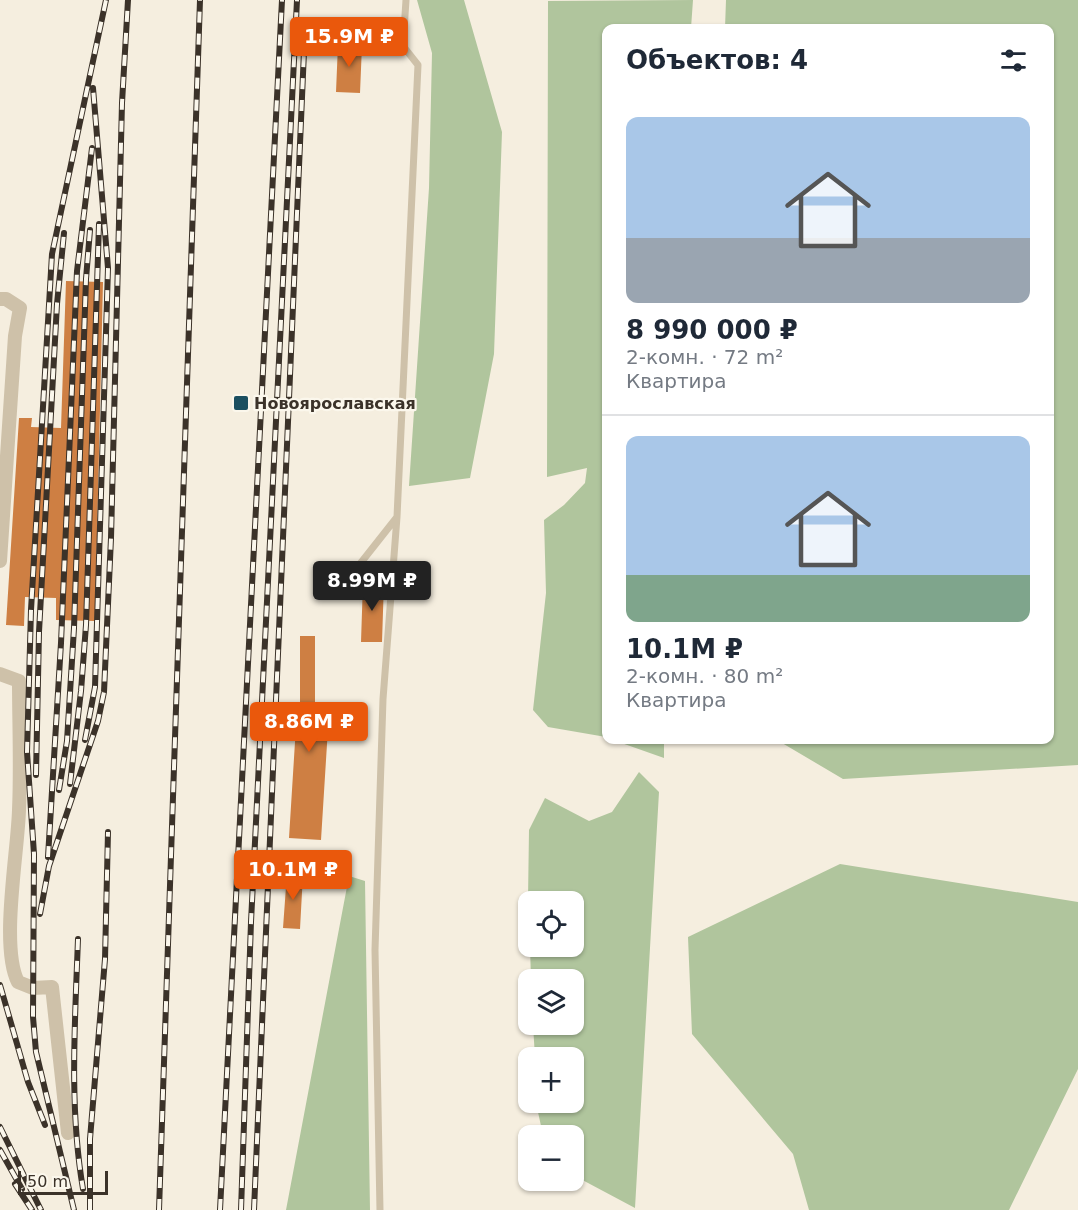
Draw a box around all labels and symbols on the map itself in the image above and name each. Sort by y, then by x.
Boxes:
pin: 15.9M ₽ [294,17,404,68]
marker: Новоярославская [232,394,250,412]
place label: Новоярославская [254,394,416,413]
pin: 8.99M ₽ [317,561,427,612]
pin: 8.86M ₽ [254,702,364,753]
pin: 10.1M ₽ [238,850,348,901]
scale bar [18,1168,108,1196]

